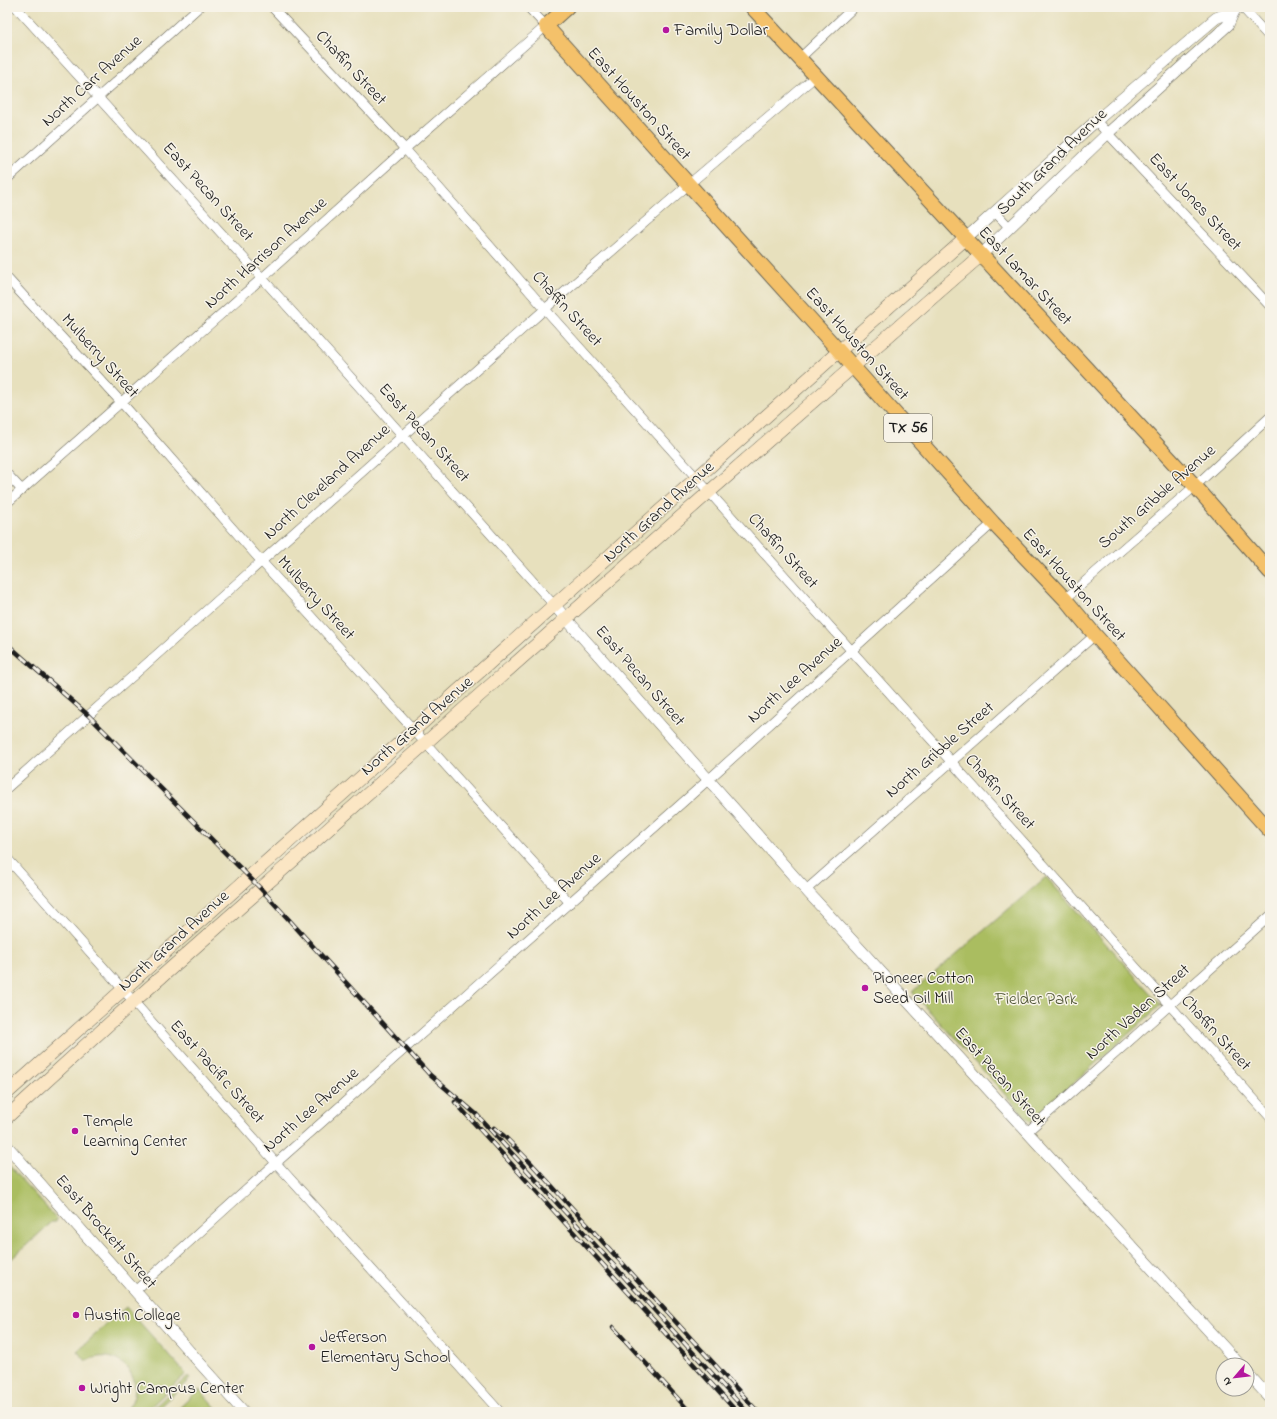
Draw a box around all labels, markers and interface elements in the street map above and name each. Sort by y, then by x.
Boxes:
place label: Family Dollar [673,18,769,44]
street label: Chaffin Street [309,25,393,112]
marker: Family Dollar [661,25,671,35]
street label: North Carr Avenue [36,29,148,133]
street label: East Houston Street [581,42,697,167]
street label: South Grand Avenue [991,102,1113,222]
street label: East Pecan Street [156,137,260,248]
street label: East Jones Street [1143,147,1248,257]
street label: North Harrison Avenue [199,191,333,315]
street label: East Lamar Street [972,221,1078,332]
street label: Chaffin Street [526,265,608,353]
street label: East Houston Street [799,282,915,407]
street label: Mulberry Street [54,308,145,405]
street label: East Pecan Street [372,378,476,489]
road number: TX 56 [884,414,932,442]
street label: North Cleveland Avenue [258,418,396,546]
street label: South Gribble Avenue [1093,438,1222,555]
street label: North Grand Avenue [598,455,720,569]
street label: Chaffin Street [742,507,824,595]
street label: East Houston Street [1016,523,1132,648]
street label: Mulberry Street [270,550,361,647]
street label: East Pecan Street [589,620,691,732]
street label: North Lee Avenue [742,630,848,730]
street label: North Grand Avenue [355,670,479,782]
street label: North Gribble Street [880,695,1000,804]
street label: Chaffin Street [959,748,1041,836]
street label: North Lee Avenue [501,846,607,946]
street label: North Grand Avenue [113,884,235,998]
street label: North Vaden Street [1080,958,1196,1066]
place label: Pioneer Cotton Seed Oil Mill [873,966,974,1011]
marker: Pioneer Cotton Seed Oil Mill [860,983,870,993]
park label: Fielder Park [994,987,1078,1012]
street label: Chaffin Street [1175,989,1257,1077]
street label: East Pacific Street [163,1014,271,1130]
street label: East Pecan Street [948,1022,1052,1133]
street label: North Lee Avenue [257,1061,365,1159]
place label: Temple Learning Center [83,1109,188,1156]
marker: Temple Learning Center [70,1126,80,1136]
street label: East Brockett Street [49,1169,163,1295]
place label: Austin College [84,1303,181,1330]
marker: Austin College [71,1310,81,1320]
place label: Jefferson Elementary School [320,1325,451,1371]
marker: Jefferson Elementary School [307,1342,317,1352]
north arrow [1215,1357,1255,1397]
text: N [1218,1374,1236,1388]
place label: Wright Campus Center [90,1376,245,1403]
marker: Wright Campus Center [77,1383,87,1393]

